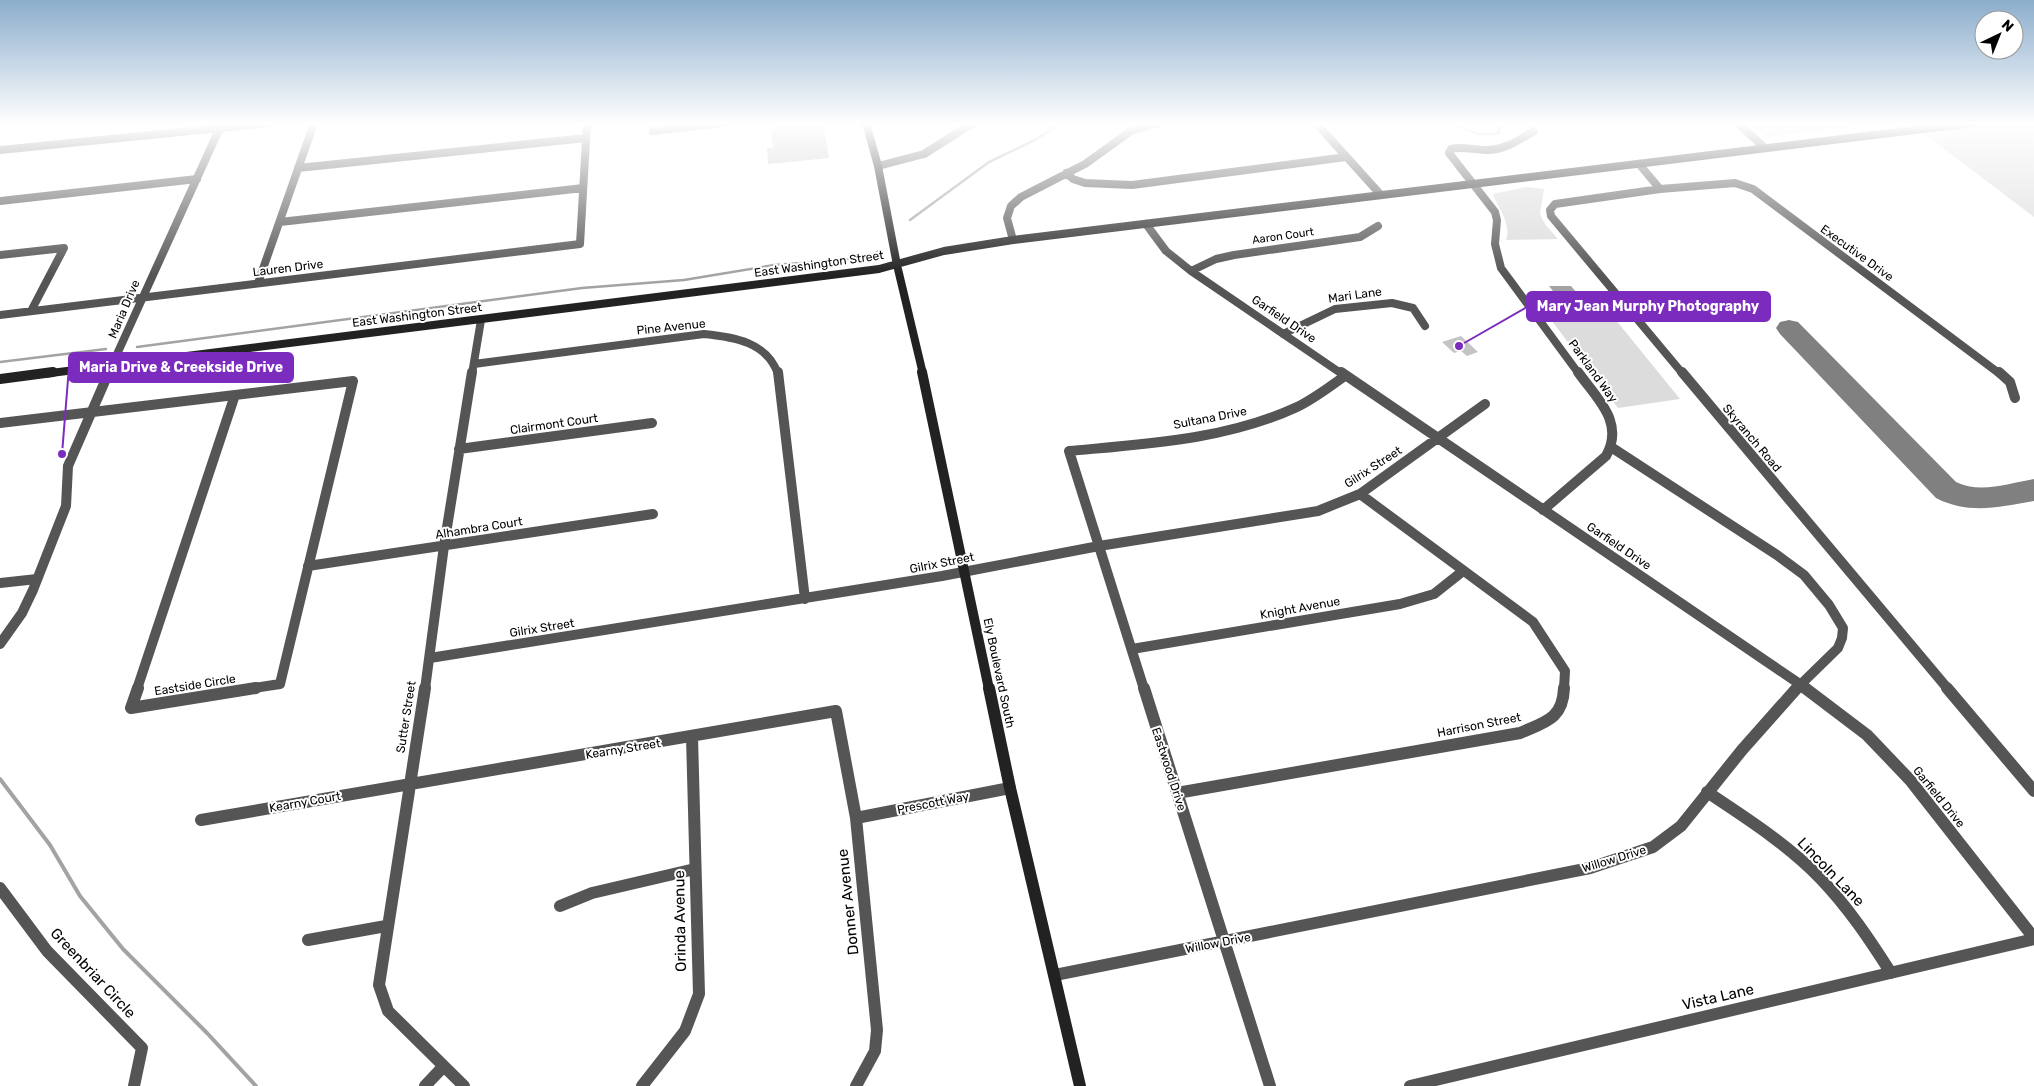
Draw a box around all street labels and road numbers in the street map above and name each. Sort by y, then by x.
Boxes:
street label: Executive Drive [1818,222,1896,284]
street label: Aaron Court [1251,225,1315,247]
street label: East Washington Street [753,248,885,280]
street label: Lauren Drive [252,257,324,279]
street label: Maria Drive [105,277,143,340]
street label: Mari Lane [1327,284,1383,306]
street label: Garfield Drive [1249,292,1319,346]
street label: East Washington Street [351,300,483,330]
street label: Pine Avenue [636,316,706,338]
street label: Parkland Way [1566,337,1621,405]
street label: Skyranch Road [1720,401,1784,475]
street label: Sultana Drive [1172,404,1248,432]
street label: Clairmont Court [509,411,599,437]
street label: Gilrix Street [1342,443,1405,491]
street label: Alhambra Court [434,514,524,542]
street label: Garfield Drive [1584,519,1654,573]
street label: Gilrix Street [908,550,976,576]
street label: Knight Avenue [1259,594,1341,622]
street label: Gilrix Street [509,616,576,640]
street label: Ely Boulevard South [980,617,1018,729]
street label: Eastside Circle [153,672,237,698]
street label: Sutter Street [393,680,419,754]
street label: Harrison Street [1436,710,1522,740]
street label: Eastwood Drive [1149,726,1189,813]
street label: Kearny Street [584,736,662,762]
street label: Garfield Drive [1910,764,1968,831]
street label: Kearny Court [268,789,342,815]
street label: Prescott Way [896,789,971,817]
street label: Lincoln Lane [1794,834,1868,910]
street label: Willow Drive [1580,843,1648,875]
street label: Donner Avenue [833,848,863,956]
street label: Orinda Avenue [670,870,690,972]
street label: Greenbriar Circle [47,924,139,1022]
street label: Willow Drive [1184,930,1252,956]
street label: Vista Lane [1680,980,1756,1014]

